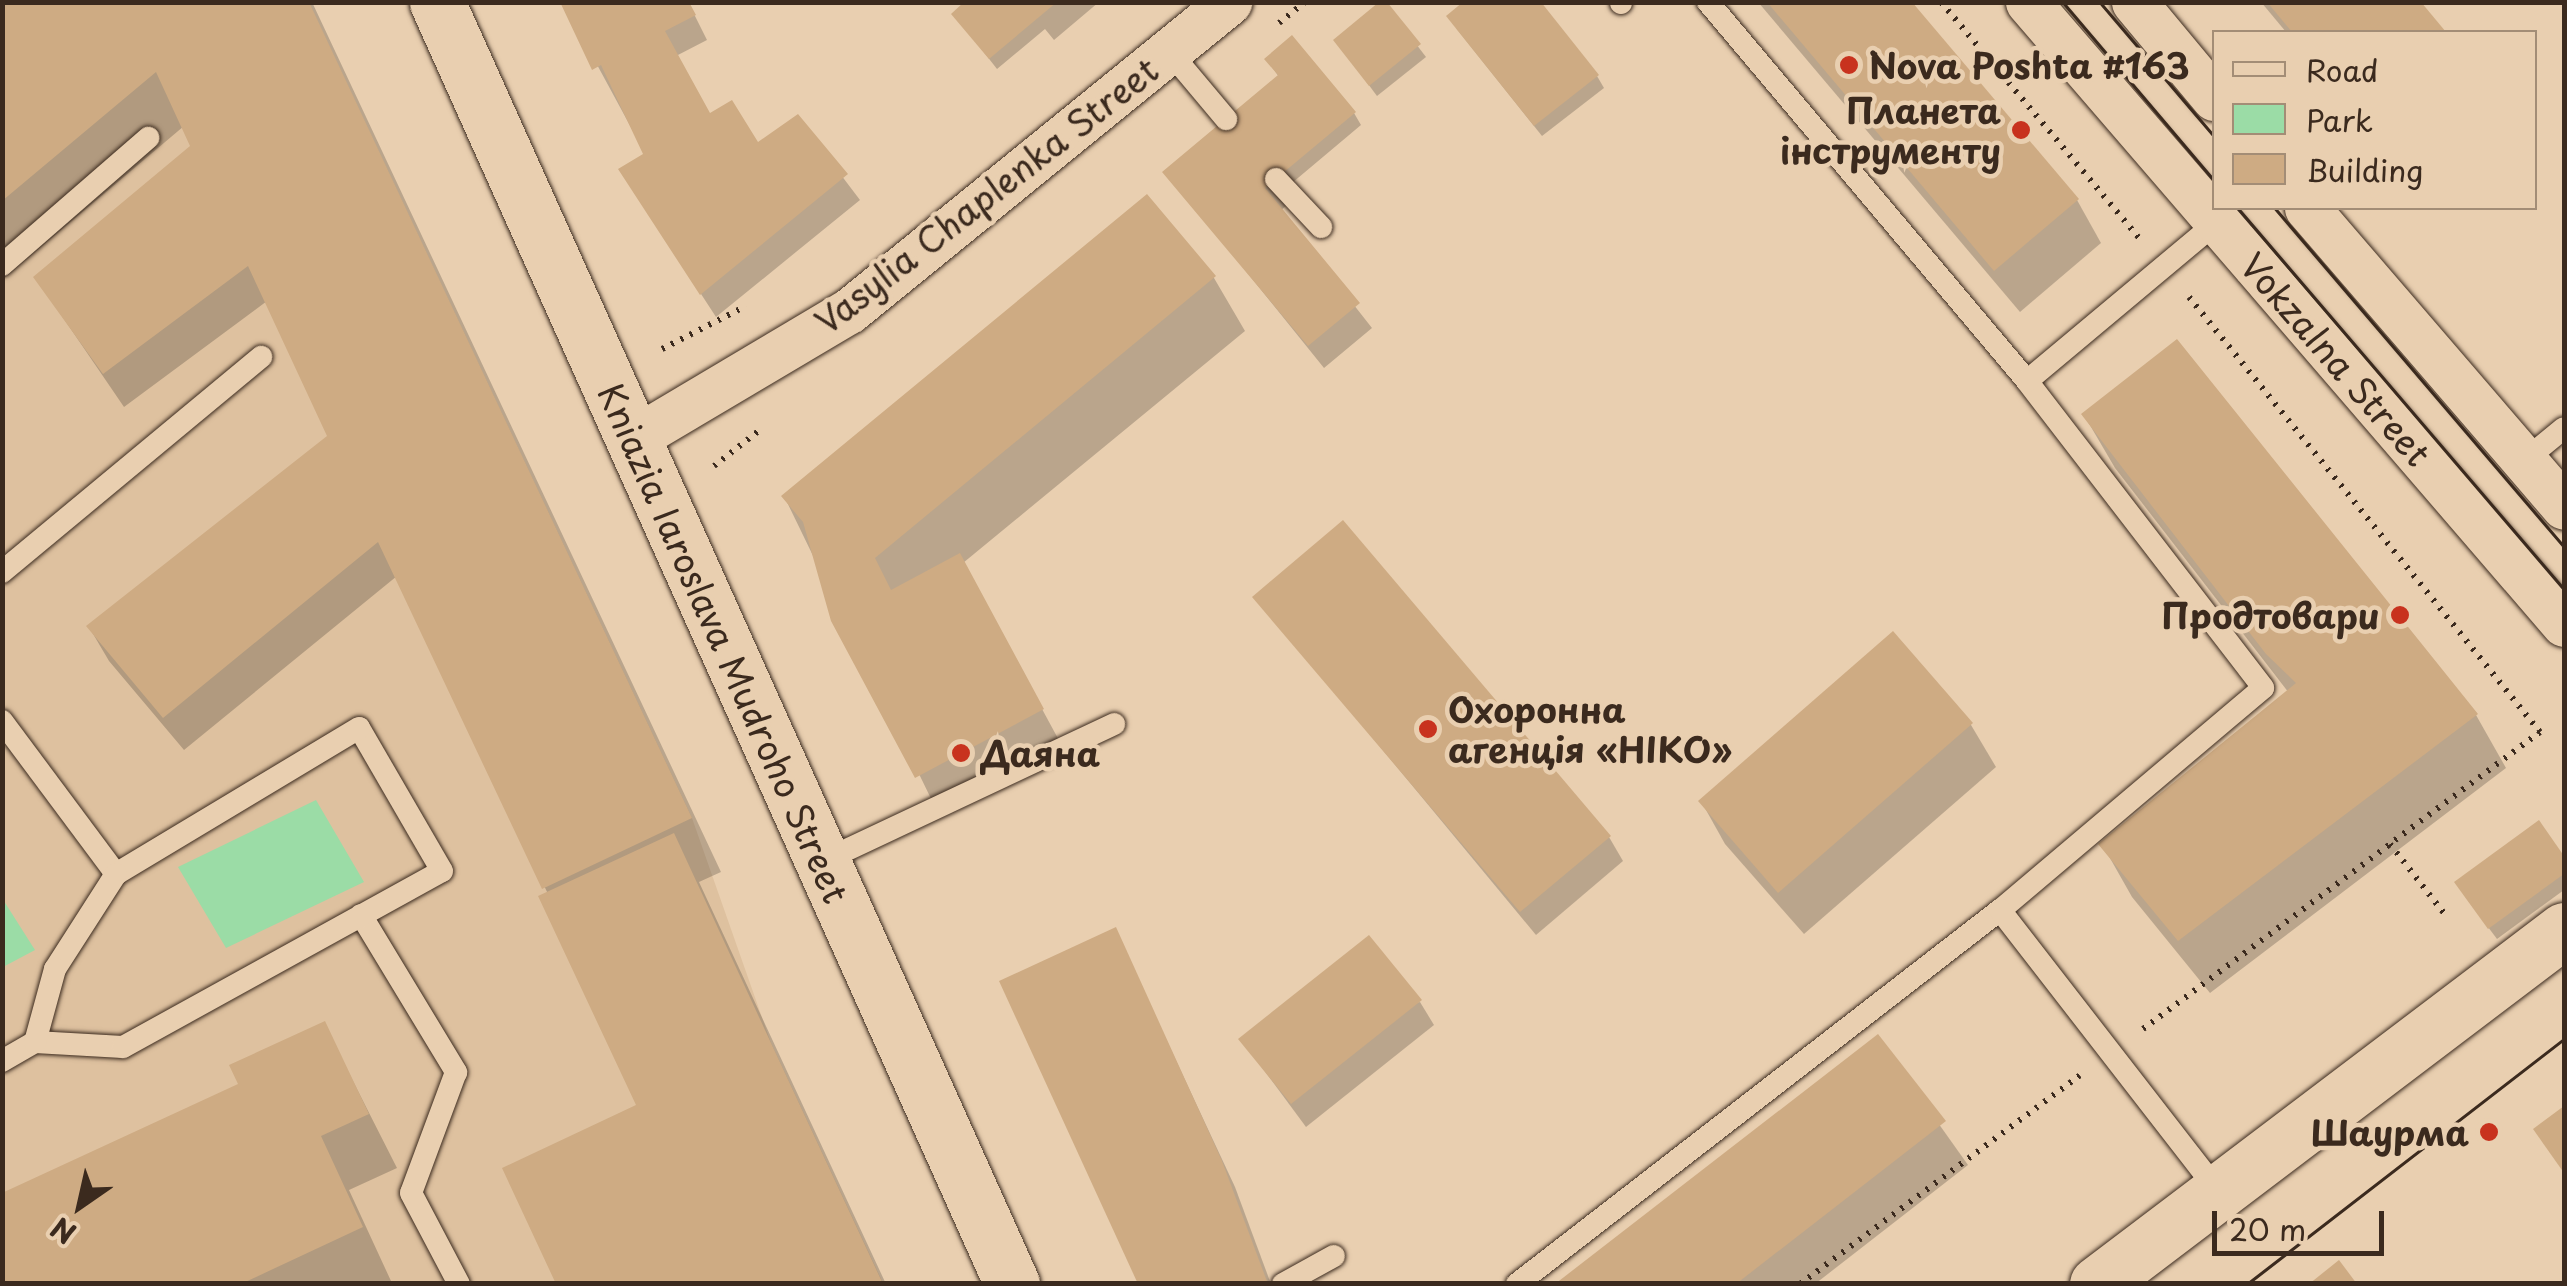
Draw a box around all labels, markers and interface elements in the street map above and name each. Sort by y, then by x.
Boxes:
legend [2212,30,2537,210]
place label: Nova Poshta #163 [1869,44,2189,86]
text: Road [2306,47,2379,92]
street label: Vasylia Chaplenka Street [806,48,1166,342]
marker: Nova Poshta #163 [1838,54,1860,76]
place label: Планета інструменту [1780,89,2001,171]
text: Park [2306,97,2373,142]
marker: Планета інструменту [2010,119,2032,141]
text: Building [2306,147,2423,192]
street label: Vokzalna Street [2232,244,2440,474]
street label: Kniazia Iaroslava Mudroho Street [590,376,858,910]
place label: Продтовари [2162,594,2380,636]
marker: Продтовари [2389,604,2411,626]
place label: Охоронна агенція «НІКО» [1448,688,1731,770]
marker: Охоронна агенція «НІКО» [1417,718,1439,740]
place label: Даяна [981,732,1100,774]
marker: Даяна [950,742,972,764]
place label: Шаурма [2311,1111,2469,1153]
marker: Шаурма [2478,1121,2500,1143]
north arrow [30,1156,130,1256]
scale bar [2217,1191,2390,1253]
text: 20 m [2229,1206,2306,1251]
text: N [42,1207,84,1255]

